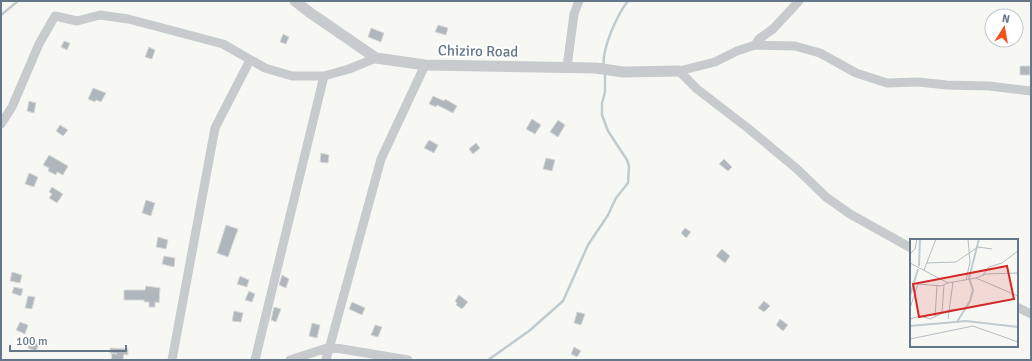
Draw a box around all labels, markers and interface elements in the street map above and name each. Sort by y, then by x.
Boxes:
north arrow [984,8,1024,48]
text: N [1001,12,1011,26]
street label: Chiziro Road [438,41,518,61]
inset map [910,239,1018,347]
scale bar [10,327,126,353]
text: 100 m [16,334,48,349]

